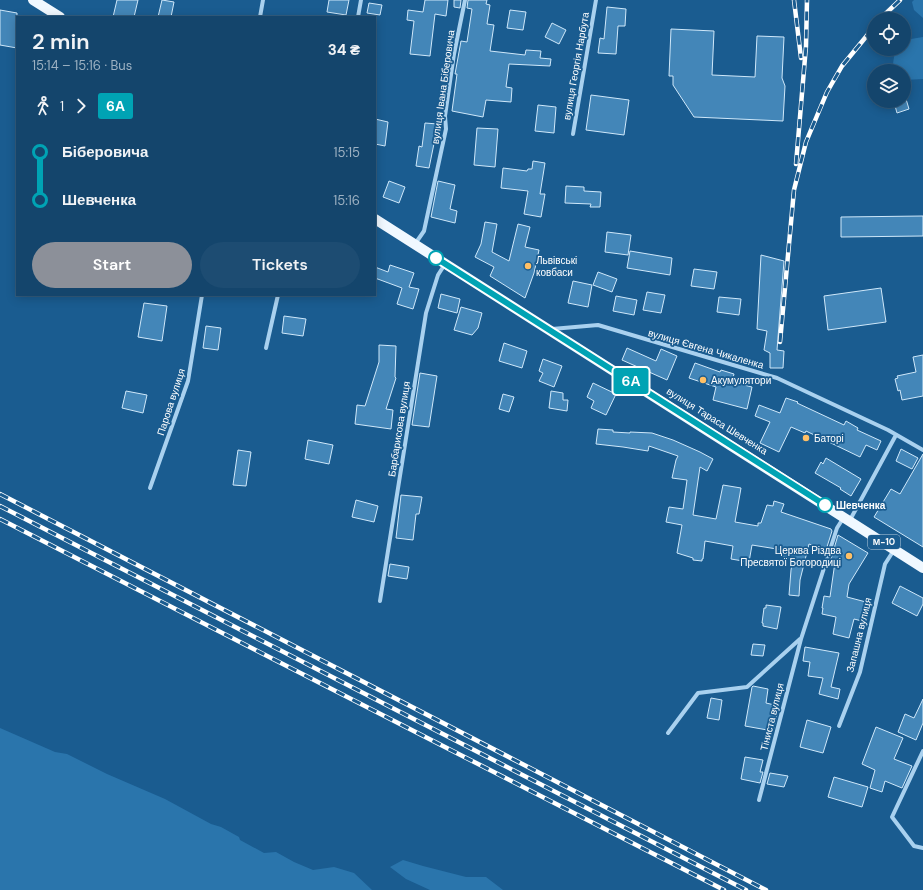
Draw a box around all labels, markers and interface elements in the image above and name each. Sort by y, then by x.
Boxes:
street label: вулиця Георгія Нарбута [560,11,592,121]
map controls [867,12,911,108]
button: locate [867,12,911,56]
text: 2 min [32,27,90,56]
street label: вулиця Івана Біберовича [429,29,458,145]
text: 34 ₴ [328,40,360,60]
text: 15:14 – 15:16 · Bus [32,57,132,74]
button: layers [867,64,911,108]
icon: walk [32,95,54,117]
icon: forward [70,95,92,117]
text: 6А [106,97,125,115]
text: 1 [60,98,64,115]
text: Біберовича [62,142,148,162]
text: 15:15 [333,144,360,161]
text: Шевченка [62,190,136,210]
text: 15:16 [333,192,360,209]
button: Start [32,242,192,288]
button: Tickets [200,242,360,288]
unlabelled marker [428,250,444,266]
place label: Львівські ковбаси [536,254,577,279]
marker: Львівські ковбаси [523,261,533,271]
street label: вулиця Євгена Чикаленка [647,326,766,372]
street label: Парова вулиця [154,367,188,437]
line badge: 6А [613,368,649,394]
text: 6А [622,372,641,390]
place label: Акумулятори [711,374,771,387]
marker: Акумулятори [698,375,708,385]
street label: Барбарисова вулиця [385,380,413,478]
street label: вулиця Тараса Шевченка [664,385,770,458]
place label: Баторі [814,432,844,445]
marker: Баторі [801,433,811,443]
marker: Шевченка [817,497,833,513]
place label: Шевченка [836,499,886,512]
road number: М-10 [868,535,900,549]
place label: Церква Різдва Пресвятої Богородиці [740,544,841,569]
marker: Церква Різдва Пресвятої Богородиці [844,551,854,561]
street label: Запашна вулиця [843,596,875,674]
street label: Тіниста вулиця [757,682,787,752]

